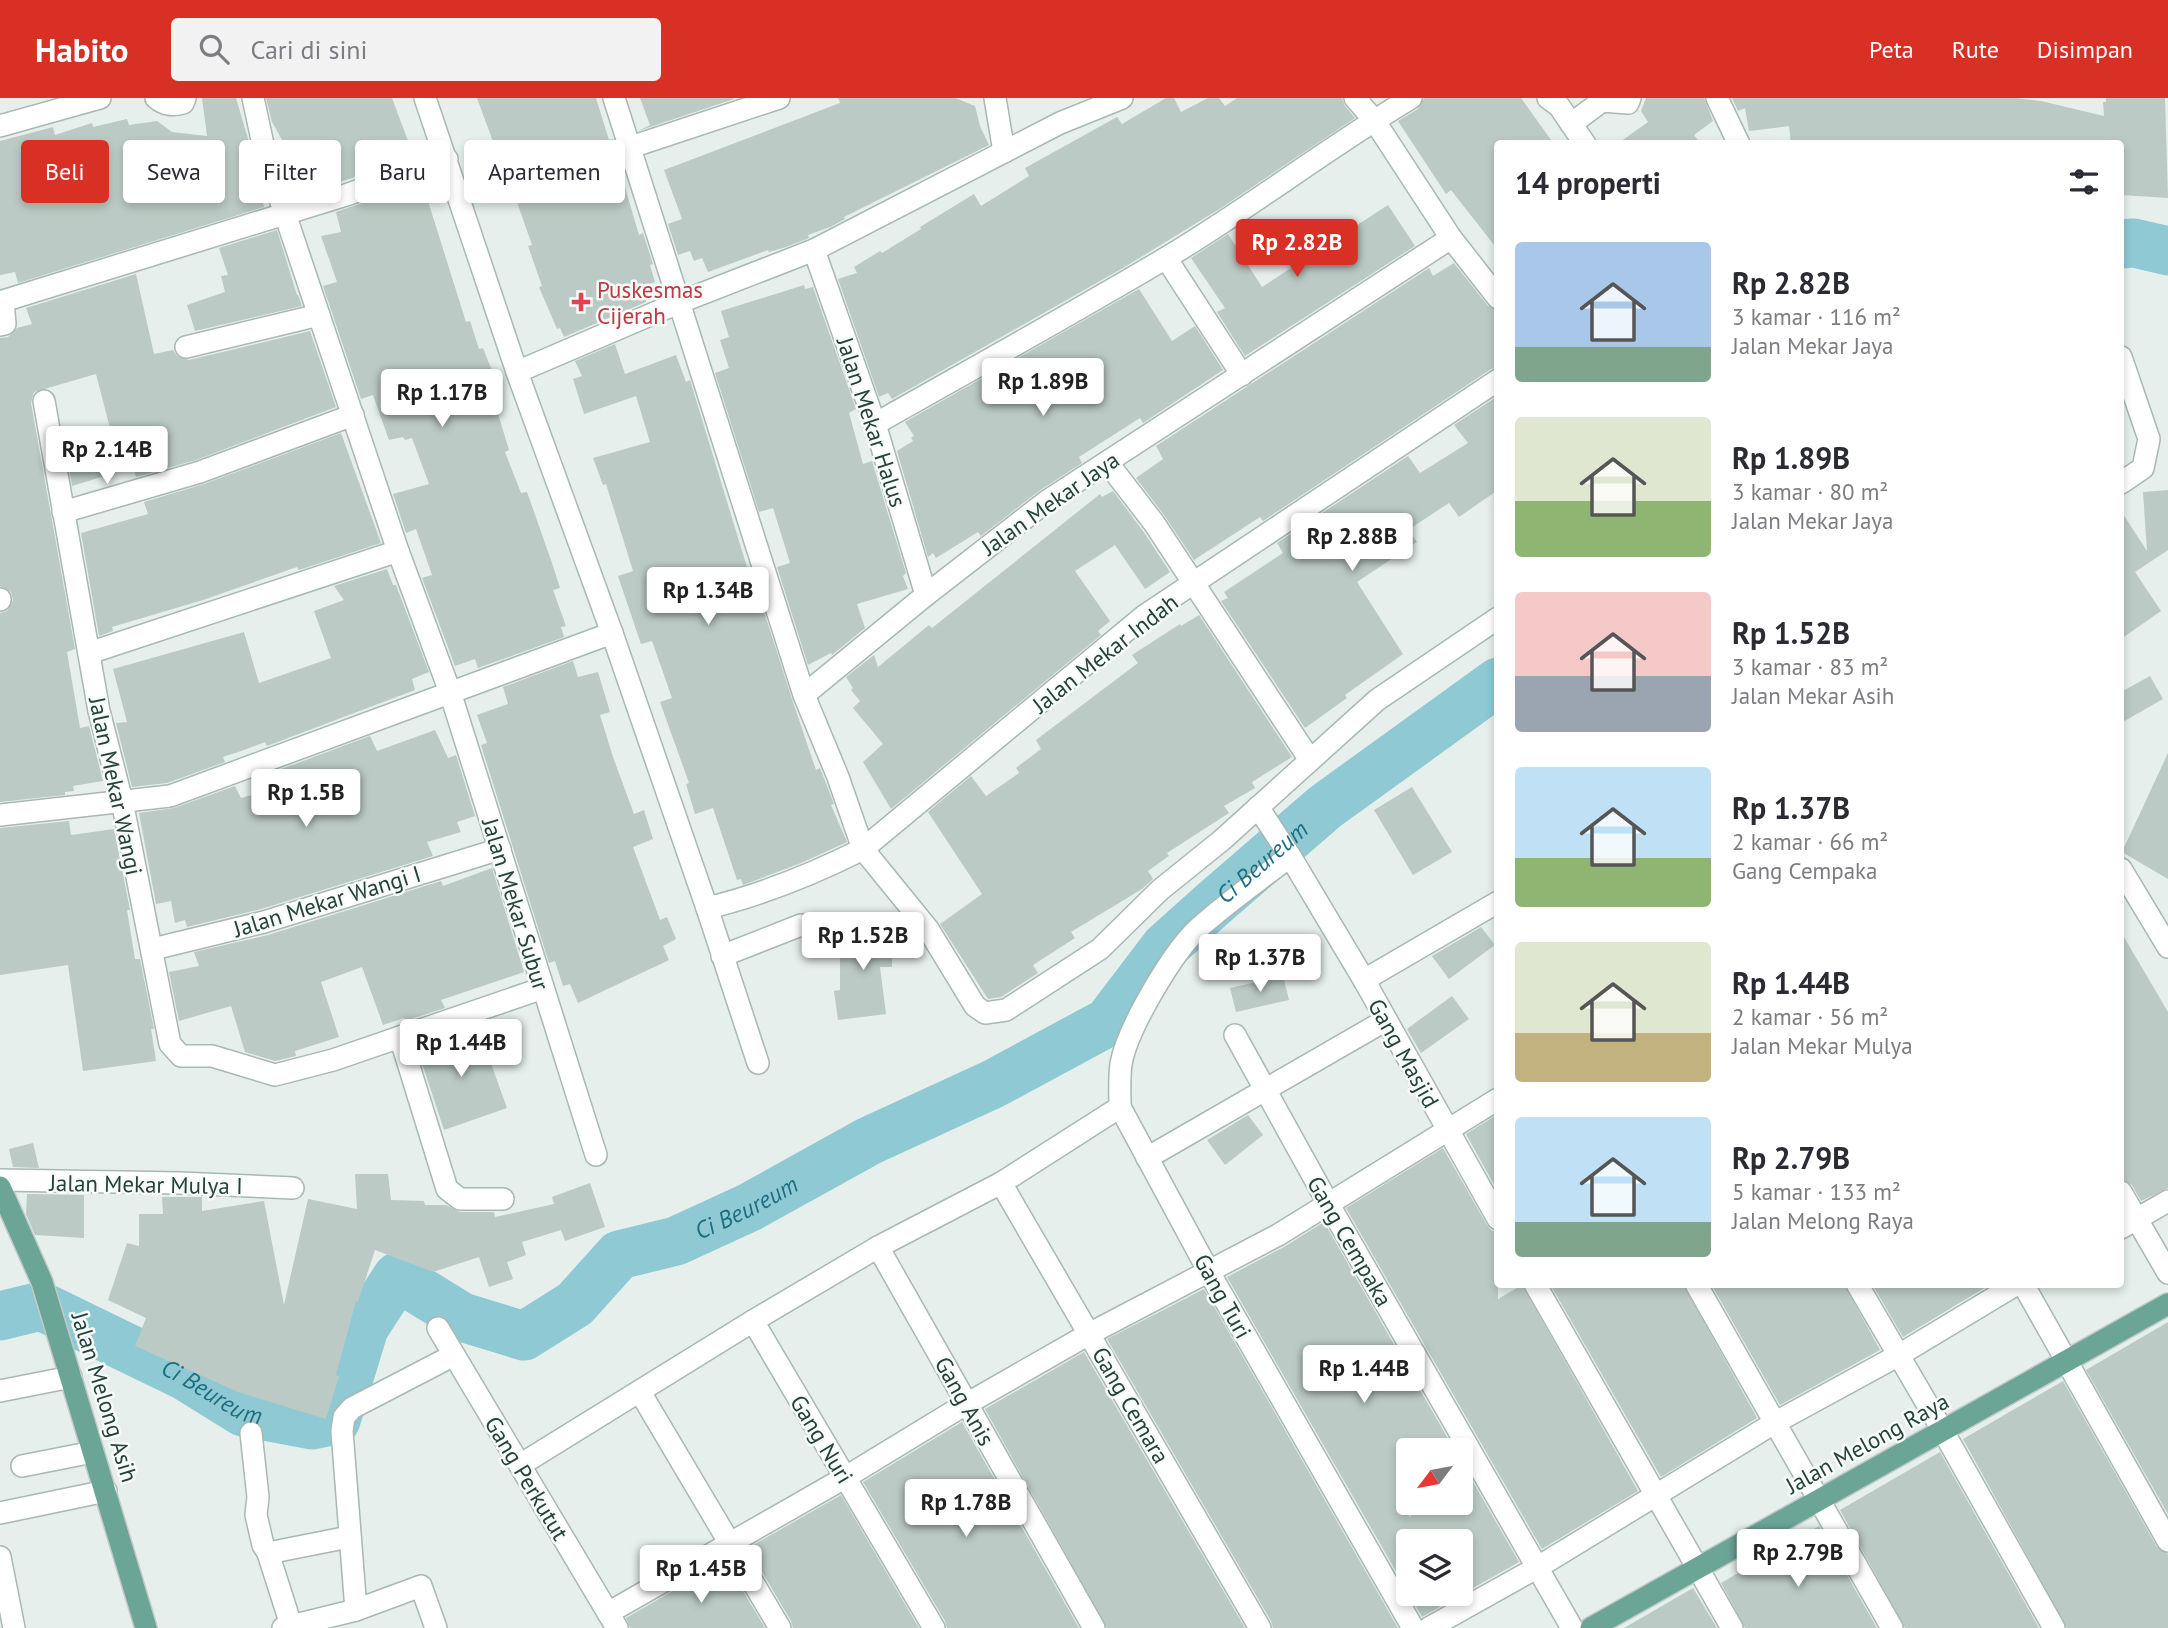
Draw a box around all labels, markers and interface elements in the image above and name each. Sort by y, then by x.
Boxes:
search box [171,18,661,81]
text: Habito [35,28,129,71]
icon: search [195,30,233,68]
text: Cari di sini [251,33,368,66]
text: Peta [1869,34,1914,65]
text: Rute [1952,34,1999,65]
text: Disimpan [2037,34,2133,65]
chip: Beli [21,140,109,203]
chip: Sewa [123,140,225,203]
chip: Filter [239,140,341,203]
chip: Baru [355,140,450,203]
chip: Apartemen [464,140,625,203]
text: 14 properti [1515,163,1661,202]
icon: filters [2065,163,2103,201]
pin: Rp 2.82B [1225,220,1369,279]
text: Rp 2.82B [1252,227,1342,256]
text: Rp 2.82B [1732,263,1850,302]
icon: home [1571,270,1655,354]
place label: Puskesmas Cijerah [597,275,703,330]
marker: Puskesmas Cijerah [571,292,591,312]
text: 3 kamar · 116 m² [1732,302,1901,331]
text: Jalan Mekar Jaya [1732,331,1893,360]
street label: Jalan Mekar Halus [831,332,913,511]
pin: Rp 1.89B [971,358,1115,418]
text: Rp 1.89B [998,366,1088,395]
pin: Rp 1.17B [370,370,514,429]
text: Rp 1.17B [397,377,487,406]
pin: Rp 2.14B [35,426,179,486]
text: Rp 2.14B [62,434,152,463]
text: Rp 1.89B [1732,438,1850,477]
street label: Jalan Mekar Jaya [975,445,1124,562]
icon: home [1571,445,1655,529]
text: 3 kamar · 80 m² [1732,477,1888,506]
text: Jalan Mekar Jaya [1732,506,1893,535]
pin: Rp 2.88B [1280,514,1424,573]
text: Rp 2.88B [1307,521,1397,550]
pin: Rp 1.34B [636,568,780,627]
text: Rp 1.34B [663,575,753,604]
street label: Jalan Mekar Indah [1026,587,1184,719]
text: Rp 1.52B [1732,613,1850,652]
icon: home [1571,620,1655,704]
text: 3 kamar · 83 m² [1732,652,1888,681]
text: Jalan Mekar Asih [1732,681,1894,710]
street label: Jalan Mekar Wangi [83,693,149,878]
pin: Rp 1.5B [241,770,371,829]
text: Rp 1.5B [267,777,345,806]
text: Rp 1.37B [1732,788,1850,827]
icon: home [1571,795,1655,879]
street label: Jalan Mekar Subur [476,813,556,994]
water label: Ci Beureum [1210,814,1314,910]
text: 2 kamar · 66 m² [1732,827,1888,856]
text: Gang Cempaka [1732,856,1878,885]
street label: Jalan Mekar Wangi I [229,859,424,944]
pin: Rp 1.52B [791,912,935,972]
text: Rp 1.52B [818,920,908,949]
pin: Rp 1.37B [1188,934,1332,994]
text: Rp 1.37B [1215,942,1305,971]
text: Rp 1.44B [1732,963,1850,1002]
icon: home [1571,970,1655,1054]
street label: Gang Masjid [1362,993,1446,1113]
text: 2 kamar · 56 m² [1732,1002,1888,1031]
pin: Rp 1.44B [389,1020,533,1079]
text: Rp 1.44B [416,1027,506,1056]
text: Jalan Mekar Mulya [1732,1031,1913,1060]
text: Rp 2.79B [1732,1138,1850,1177]
icon: home [1571,1145,1655,1229]
street label: Jalan Mekar Mulya I [48,1168,243,1200]
water label: Ci Beureum [690,1168,803,1246]
street label: Gang Cempaka [1301,1171,1399,1311]
text: 5 kamar · 133 m² [1732,1177,1901,1206]
text: Jalan Melong Raya [1732,1206,1914,1235]
street label: Gang Turi [1188,1248,1258,1344]
street label: Jalan Melong Asih [65,1308,145,1485]
street label: Gang Cemara [1086,1342,1176,1468]
pin: Rp 1.44B [1292,1346,1436,1405]
street label: Gang Anis [929,1351,1001,1451]
water label: Ci Beureum [157,1352,265,1431]
text: Rp 1.44B [1319,1353,1409,1382]
street label: Jalan Melong Raya [1780,1386,1954,1500]
street label: Gang Nuri [784,1389,860,1489]
street label: Gang Perkutut [479,1411,575,1545]
north arrow [1396,1438,1474,1516]
map controls [1396,1438,1473,1606]
pin: Rp 1.78B [894,1480,1038,1539]
text: Rp 1.78B [921,1487,1011,1516]
button: layers [1396,1529,1473,1606]
pin: Rp 2.79B [1726,1530,1870,1589]
text: Rp 2.79B [1753,1537,1843,1566]
pin: Rp 1.45B [629,1546,773,1605]
text: Rp 1.45B [656,1553,746,1582]

